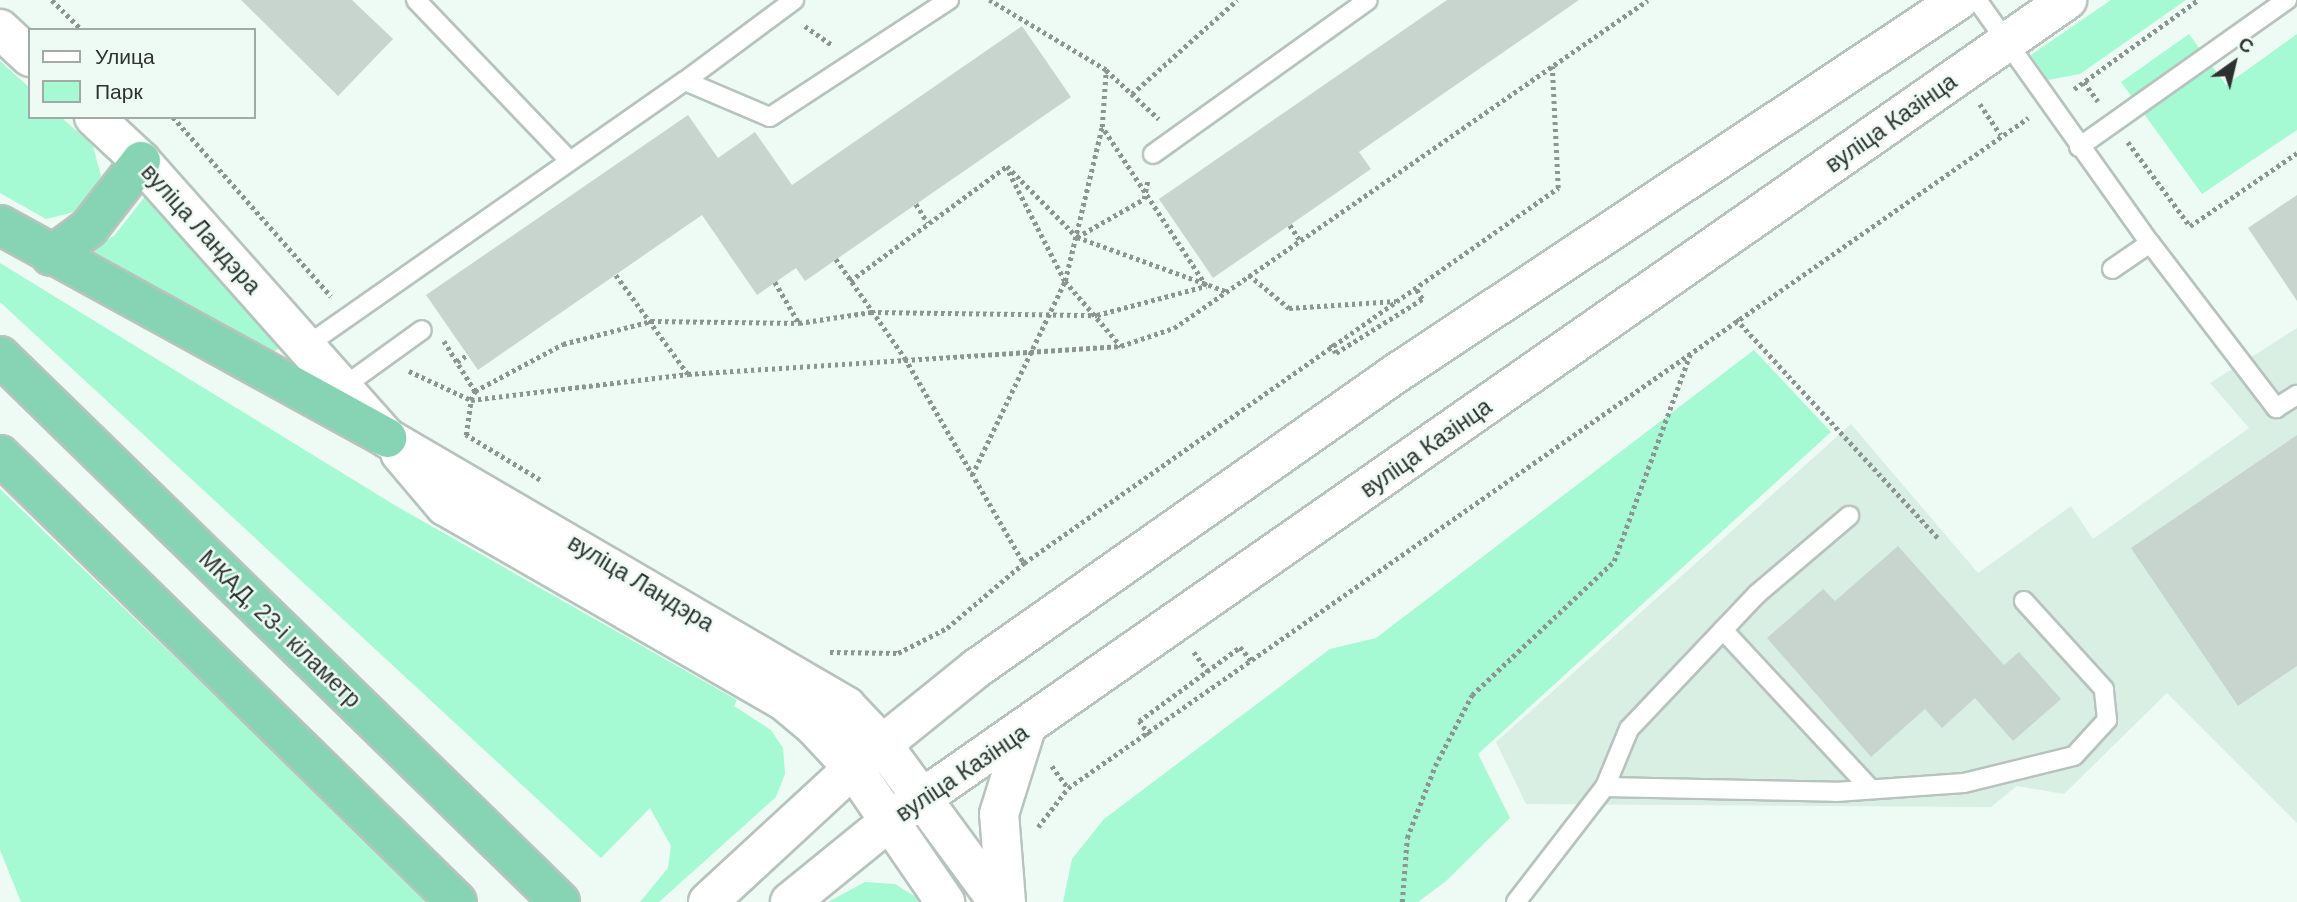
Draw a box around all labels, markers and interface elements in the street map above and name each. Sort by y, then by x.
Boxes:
legend [28,28,256,119]
north arrow [2199,28,2269,98]
text: С [2234,33,2258,58]
text: Улица [95,45,155,68]
street label: вуліца Казінца [1820,68,1962,178]
text: Парк [95,80,143,103]
street label: вуліца Ландэра [135,158,267,300]
street label: вуліца Казінца [1355,393,1497,503]
street label: вуліца Ландэра [563,529,719,637]
street label: МКАД, 23-і кіламетр [193,545,367,713]
street label: вуліца Казінца [891,719,1033,827]

